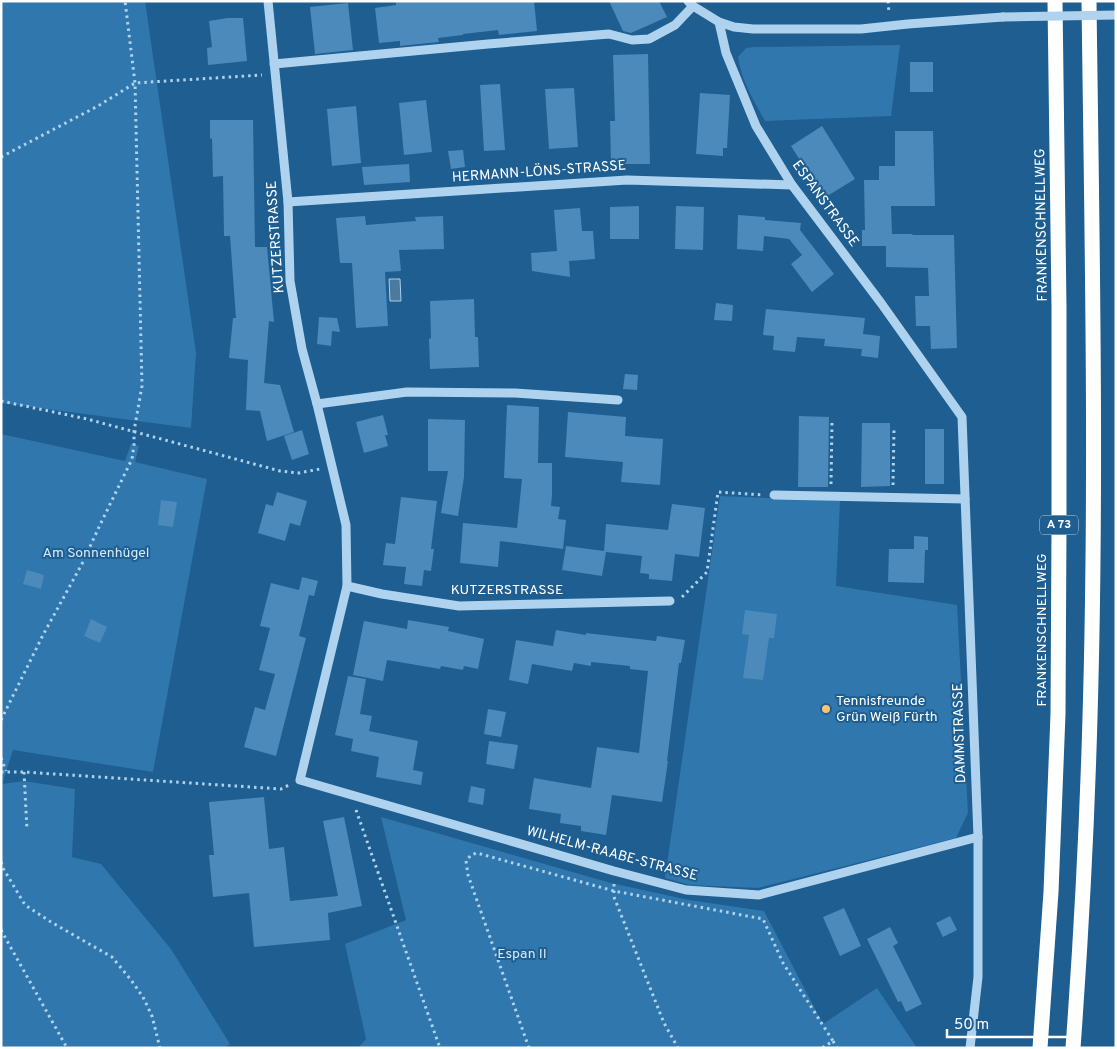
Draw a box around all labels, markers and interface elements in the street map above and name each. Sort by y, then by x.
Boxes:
street label: FRANKENSCHNELLWEG [1032,148,1052,302]
street label: HERMANN-LÖNS-STRASSE [451,156,627,187]
street label: ESPANSTRASSE [788,157,862,251]
street label: KUTZERSTRASSE [264,180,288,294]
road number: A 73 [1040,516,1078,534]
park label: Am Sonnenhügel [42,545,150,562]
street label: FRANKENSCHNELLWEG [1034,553,1051,707]
street label: KUTZERSTRASSE [451,582,563,599]
street label: DAMMSTRASSE [950,683,970,783]
place label: Tennisfreunde Grün Weiß Fürth [836,693,938,726]
marker: Tennisfreunde Grün Weiß Fürth [820,703,832,715]
street label: WILHELM-RAABE-STRASSE [525,823,699,885]
park label: Espan II [497,946,547,963]
scale bar [947,1006,1080,1038]
text: 50 m [954,1016,989,1035]

